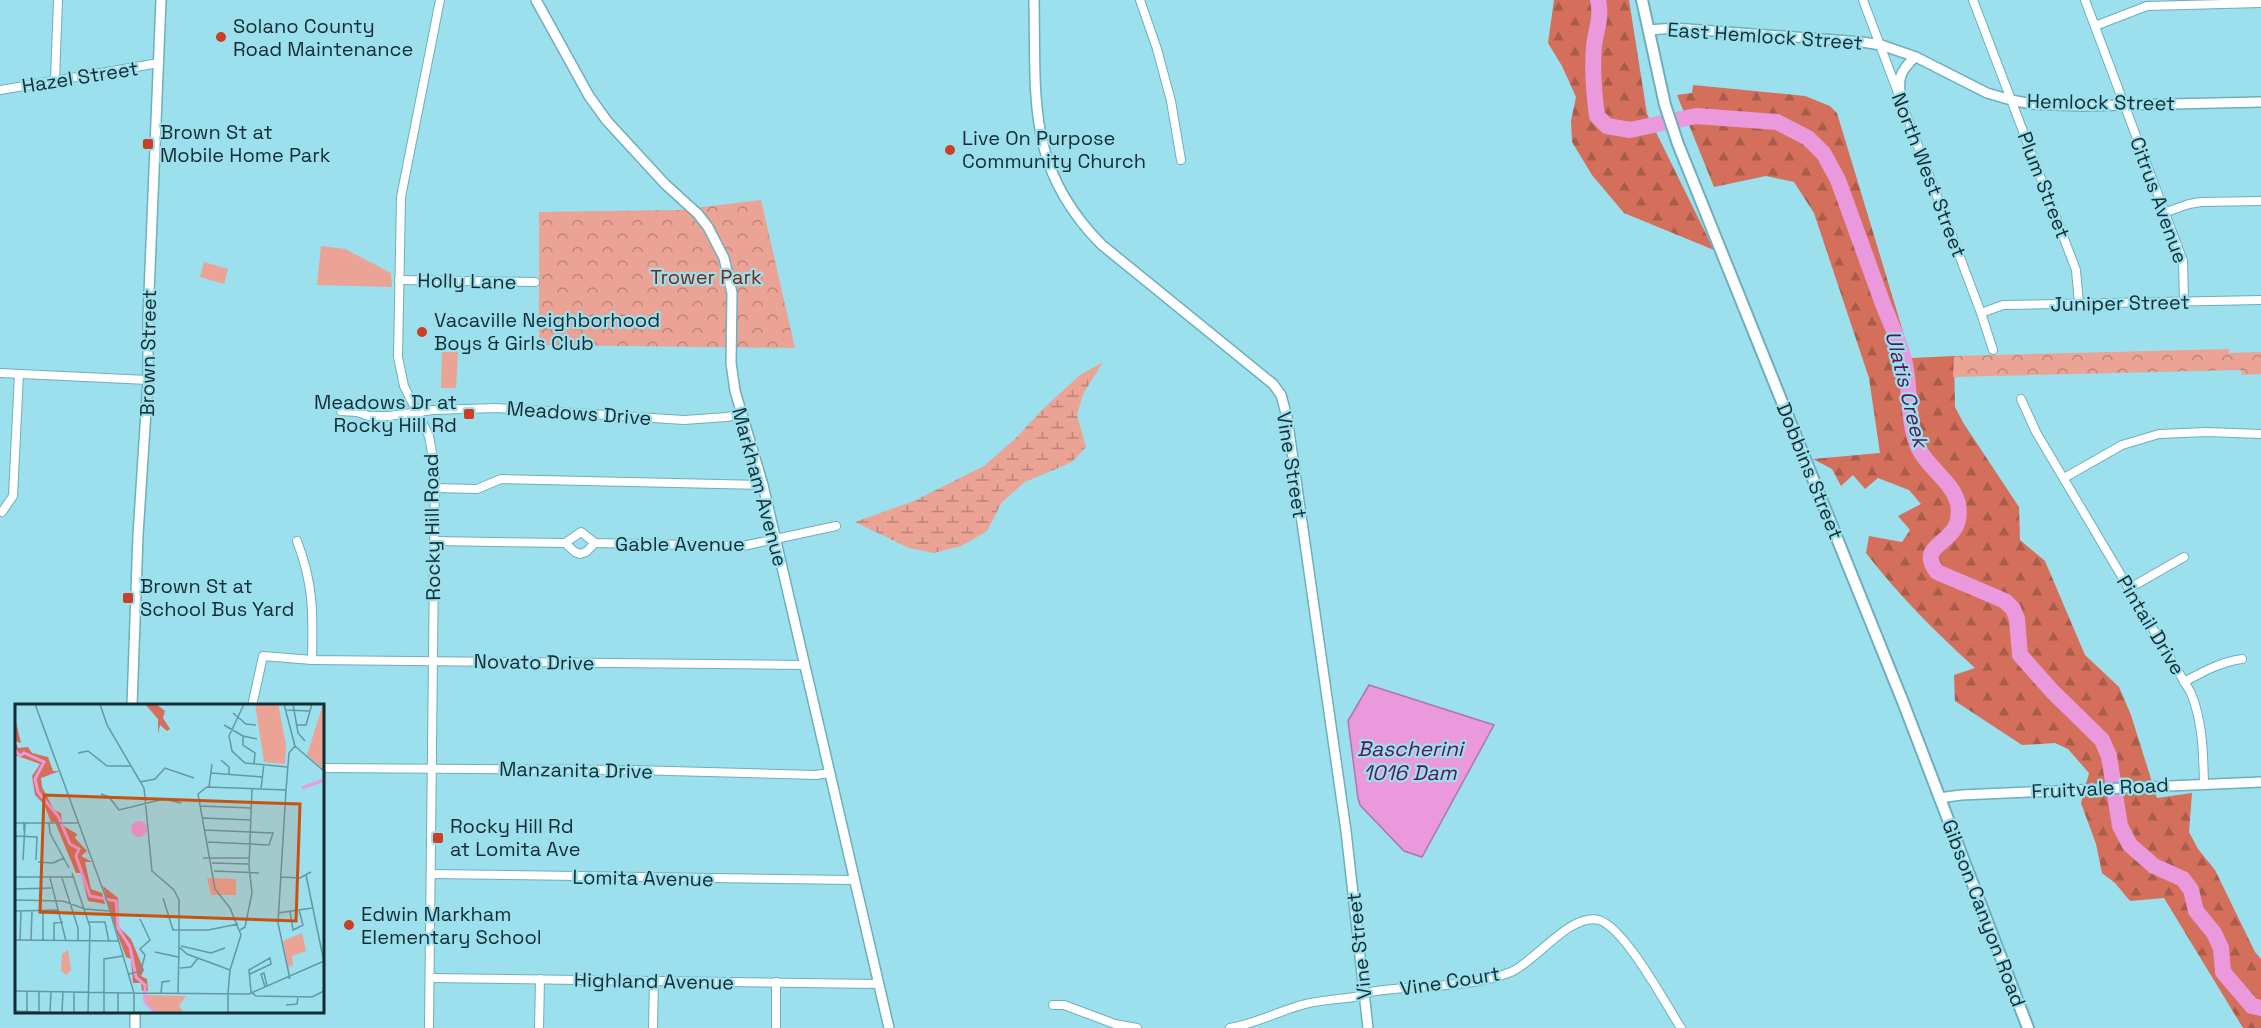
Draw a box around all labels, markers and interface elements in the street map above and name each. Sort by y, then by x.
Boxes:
place label: Solano County Road Maintenance [233,13,413,62]
street label: East Hemlock Street [1666,16,1864,56]
marker: Solano County Road Maintenance [214,30,228,44]
street label: Hazel Street [20,55,140,99]
street label: Hemlock Street [2027,88,2175,116]
street label: North West Street [1886,89,1972,261]
place label: Brown St at Mobile Home Park [160,119,331,168]
place label: Live On Purpose Community Church [962,125,1146,174]
street label: Plum Street [2012,128,2076,242]
street label: Citrus Avenue [2124,133,2194,267]
marker: Brown St at Mobile Home Park [141,137,155,151]
marker: Live On Purpose Community Church [943,143,957,157]
park label: Trower Park [650,264,762,290]
street label: Holly Lane [417,267,517,295]
street label: Brown Street [134,289,162,417]
street label: Juniper Street [2050,289,2190,317]
place label: Vacaville Neighborhood Boys & Girls Club [434,307,660,356]
marker: Vacaville Neighborhood Boys & Girls Club [415,325,429,339]
water label: Ulatis Creek [1880,328,1935,453]
place label: Meadows Dr at Rocky Hill Rd [314,389,457,438]
street label: Meadows Drive [506,395,652,431]
street label: Dobbins Street [1771,399,1849,543]
street label: Markham Avenue [726,405,794,569]
marker: Meadows Dr at Rocky Hill Rd [462,407,476,421]
street label: Vine Street [1271,410,1313,520]
street label: Rocky Hill Road [418,453,446,601]
street label: Gable Avenue [615,531,745,557]
street label: Pintail Drive [2111,570,2191,680]
place label: Brown St at School Bus Yard [140,573,294,622]
marker: Brown St at School Bus Yard [121,591,135,605]
street label: Novato Drive [473,648,595,676]
inset map [15,704,324,1013]
water label: Bascherini 1016 Dam [1357,735,1466,786]
street label: Manzanita Drive [499,756,653,784]
street label: Fruitvale Road [2031,771,2169,805]
place label: Rocky Hill Rd at Lomita Ave [450,813,581,862]
street label: Gibson Canyon Road [1936,816,2032,1010]
marker: Rocky Hill Rd at Lomita Ave [431,831,445,845]
street label: Lomita Avenue [572,864,714,892]
street label: Vine Street [1340,891,1378,1001]
place label: Edwin Markham Elementary School [361,901,542,950]
marker: Edwin Markham Elementary School [342,918,356,932]
street label: Vine Court [1398,960,1502,1002]
street label: Highland Avenue [574,967,734,995]

